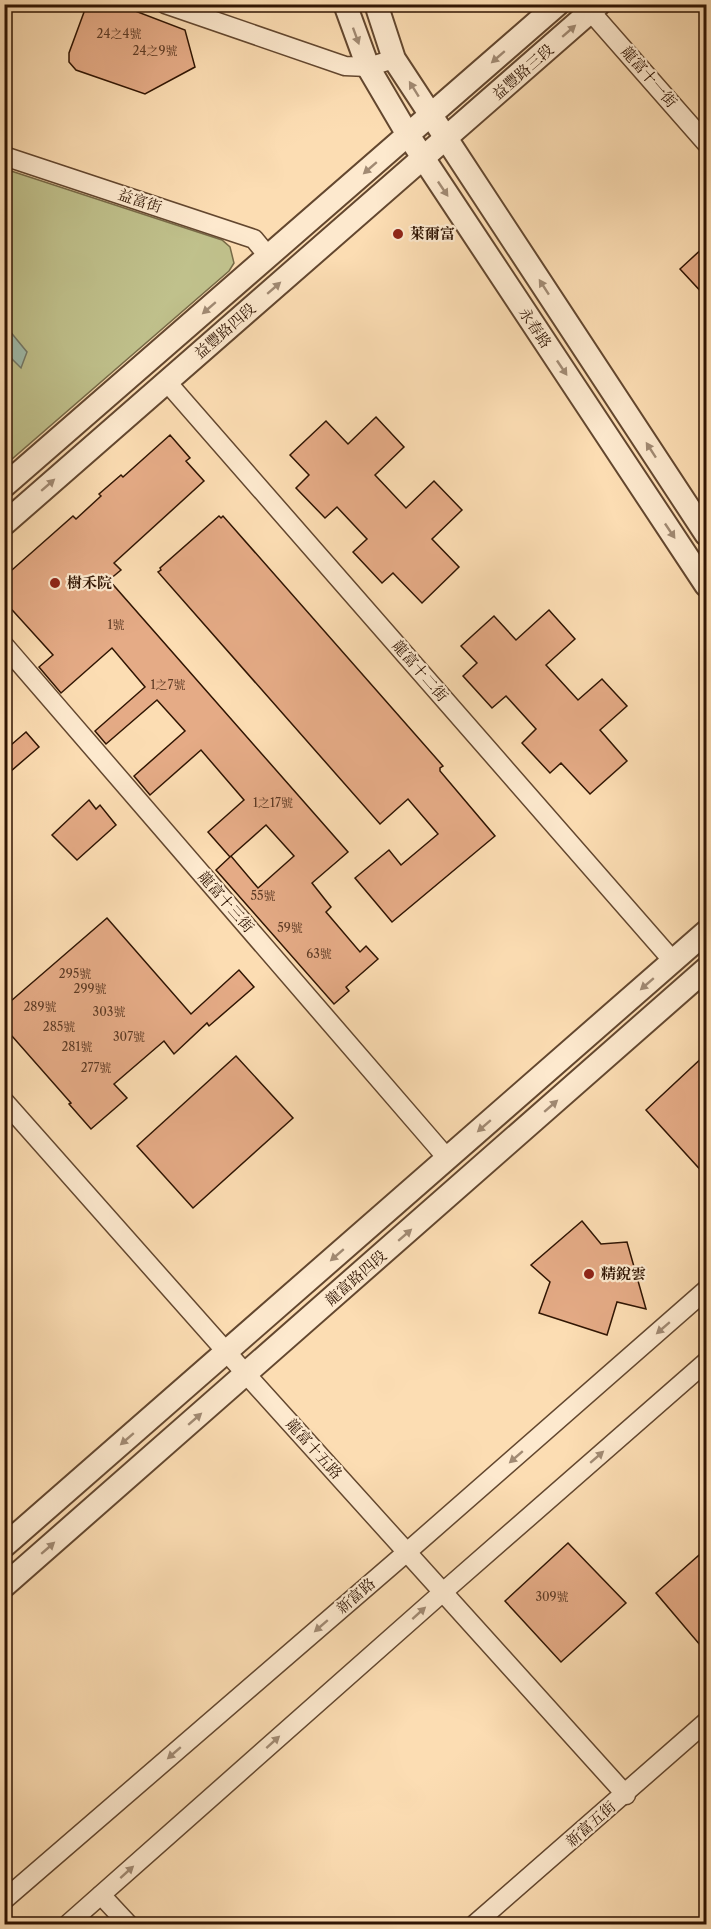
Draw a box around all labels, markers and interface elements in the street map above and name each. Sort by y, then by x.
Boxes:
one-way arrow [561,25,576,38]
house number: 24之4號 [97,26,141,41]
one-way arrow [352,27,361,45]
street label: 益豐路三段 [488,40,557,103]
street label: 龍富十一街 [618,42,681,111]
house number: 24之9號 [133,43,177,58]
one-way arrow [491,50,506,63]
one-way arrow [408,81,419,97]
one-way arrow [363,161,378,174]
one-way arrow [437,180,449,196]
street label: 益富街 [116,185,164,217]
place label: 萊爾富 [410,224,455,243]
marker: 萊爾富 [391,227,405,241]
one-way arrow [539,279,550,295]
one-way arrow [266,281,282,294]
street label: 益豐路四段 [190,299,259,362]
one-way arrow [202,301,217,314]
street label: 永春路 [515,304,556,352]
one-way arrow [556,360,568,376]
one-way arrow [646,442,657,458]
one-way arrow [41,478,56,492]
one-way arrow [664,523,675,539]
place label: 樹禾院 [67,573,112,592]
marker: 樹禾院 [48,576,62,590]
house number: 1號 [107,617,125,632]
street label: 龍富十二街 [389,636,452,705]
house number: 1之7號 [151,677,185,692]
house number: 1之17號 [253,795,293,810]
street label: 龍富十三街 [195,867,258,936]
house number: 55號 [250,888,276,903]
house number: 59號 [277,920,303,935]
house number: 63號 [306,946,332,961]
house number: 295號 [59,966,91,981]
one-way arrow [640,977,655,990]
house number: 299號 [74,981,106,996]
house number: 289號 [23,999,57,1014]
house number: 303號 [93,1004,125,1019]
house number: 285號 [43,1019,75,1034]
house number: 307號 [113,1029,145,1044]
house number: 281號 [61,1039,93,1054]
house number: 277號 [81,1060,111,1075]
one-way arrow [543,1100,558,1113]
one-way arrow [477,1119,492,1132]
one-way arrow [397,1229,412,1242]
street label: 龍富路四段 [321,1246,390,1309]
one-way arrow [330,1248,345,1261]
place label: 精銳雲 [601,1264,646,1283]
marker: 精銳雲 [582,1267,596,1281]
one-way arrow [655,1321,670,1335]
one-way arrow [187,1413,202,1426]
street label: 龍富十五路 [282,1414,347,1483]
one-way arrow [120,1432,135,1445]
one-way arrow [508,1450,524,1463]
one-way arrow [589,1451,604,1464]
one-way arrow [41,1541,56,1554]
street label: 新富路 [332,1574,379,1618]
house number: 309號 [535,1589,569,1604]
one-way arrow [411,1607,426,1620]
one-way arrow [314,1619,329,1632]
one-way arrow [265,1736,280,1749]
one-way arrow [166,1747,182,1760]
street label: 新富五街 [562,1797,620,1850]
one-way arrow [119,1866,134,1879]

